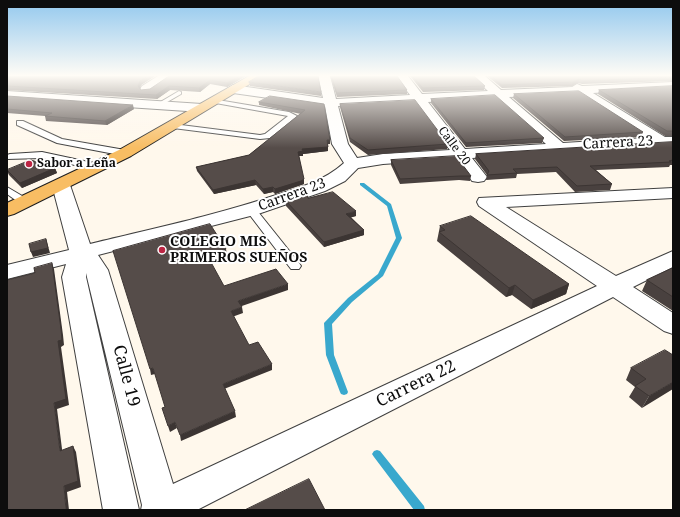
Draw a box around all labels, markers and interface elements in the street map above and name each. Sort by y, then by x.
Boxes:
street label: Calle 20 [435,124,473,168]
street label: Carrera 23 [582,133,654,153]
place label: Sabor a Leña [37,157,116,171]
marker: Sabor a Leña [24,159,34,169]
street label: Carrera 23 [256,175,328,215]
place label: COLEGIO MIS PRIMEROS SUEÑOS [170,234,307,266]
marker: COLEGIO MIS PRIMEROS SUEÑOS [157,245,167,255]
street label: Calle 19 [108,343,144,409]
street label: Carrera 22 [373,356,459,412]

